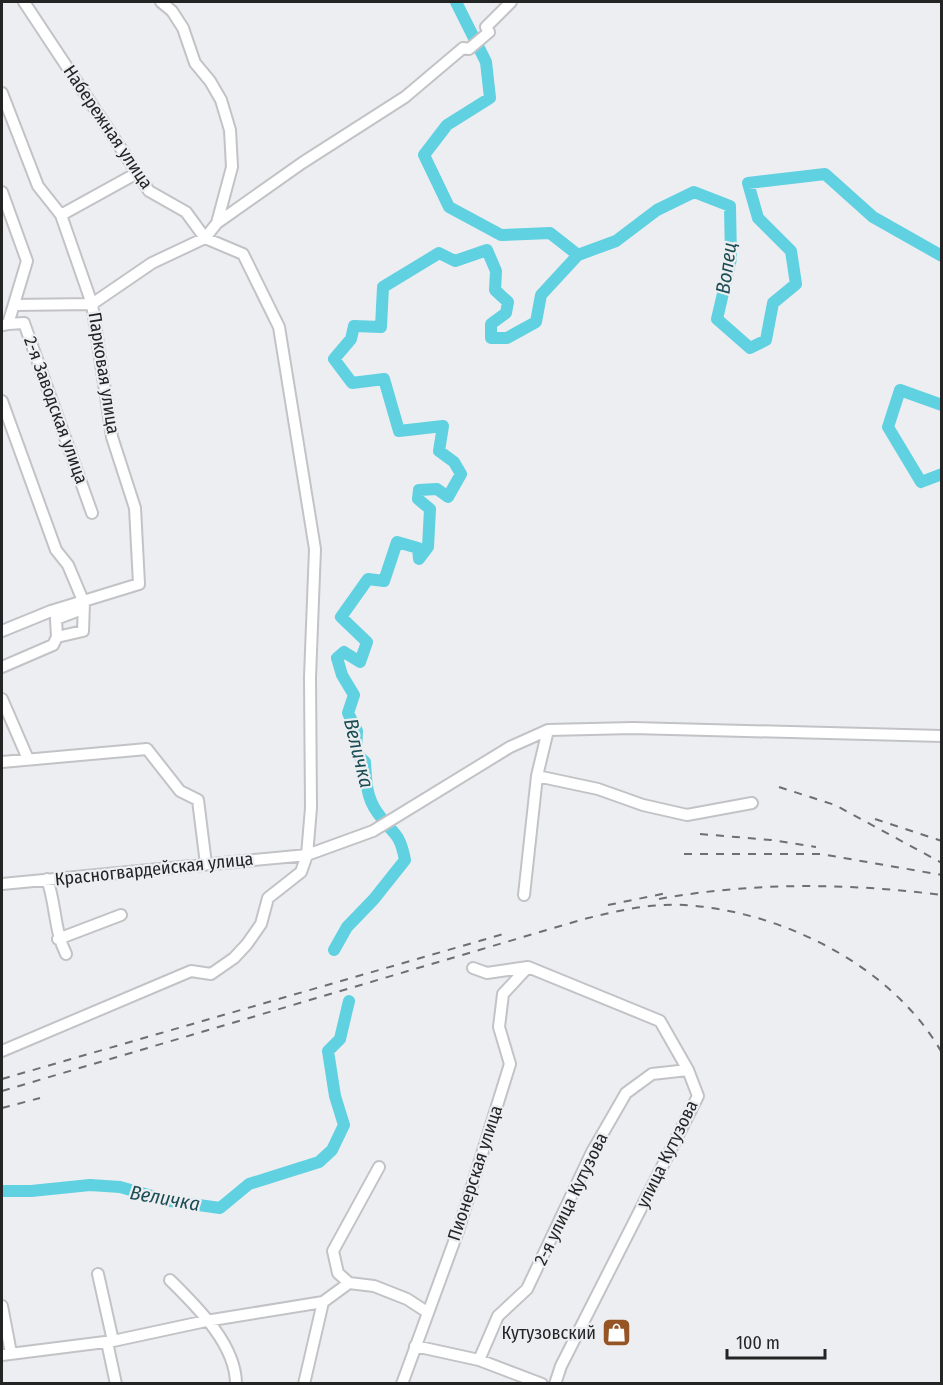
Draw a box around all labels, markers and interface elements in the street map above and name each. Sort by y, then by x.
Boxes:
street label: Набережная улица [58,61,158,193]
water label: Вопец [710,241,742,295]
street label: Парковая улица [84,311,125,436]
street label: 2-я Заводская улица [19,333,93,487]
water label: Величка [339,716,379,790]
street label: Красногвардейская улица [54,848,254,890]
street label: улица Кутузова [631,1096,703,1211]
street label: Пионерская улица [443,1102,507,1243]
street label: 2-я улица Кутузова [529,1129,613,1269]
water label: Величка [128,1180,202,1216]
shop icon: Кутузовский [601,1317,633,1349]
place label: Кутузовский [501,1322,596,1344]
scale bar [727,1322,824,1360]
text: 100 m [736,1332,780,1354]

